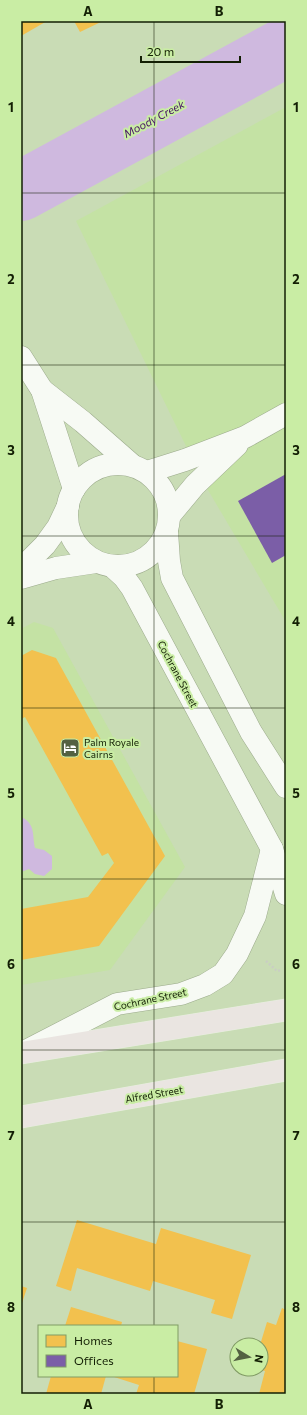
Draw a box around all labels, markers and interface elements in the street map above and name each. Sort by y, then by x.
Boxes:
text: A [83,3,93,19]
text: B [215,3,224,19]
scale bar [141,38,240,64]
text: 20 m [147,44,174,58]
water label: Moody Creek [121,97,187,140]
text: 1 [8,99,14,115]
text: 1 [293,99,299,115]
text: 2 [7,271,15,287]
text: 2 [292,271,300,287]
text: 3 [7,442,15,458]
text: 3 [292,442,300,458]
text: 4 [7,613,15,629]
text: 4 [292,613,300,629]
street label: Cochrane Street [155,639,201,709]
place label: Palm Royale Cairns [84,736,139,760]
hotel icon: Palm Royale Cairns [59,737,81,759]
text: 5 [7,785,15,801]
text: 5 [292,785,300,801]
text: 6 [7,956,15,972]
text: 6 [292,956,300,972]
street label: Cochrane Street [113,985,187,1013]
street label: Alfred Street [124,1083,184,1105]
text: 7 [7,1127,15,1143]
text: 7 [292,1127,300,1143]
text: 8 [7,1299,15,1315]
text: 8 [292,1299,300,1315]
legend [38,1325,178,1377]
text: Homes [74,1333,112,1347]
north arrow [229,1337,269,1377]
text: Offices [74,1353,114,1367]
text: N [252,1354,266,1364]
text: A [83,1396,93,1412]
text: B [215,1396,224,1412]

